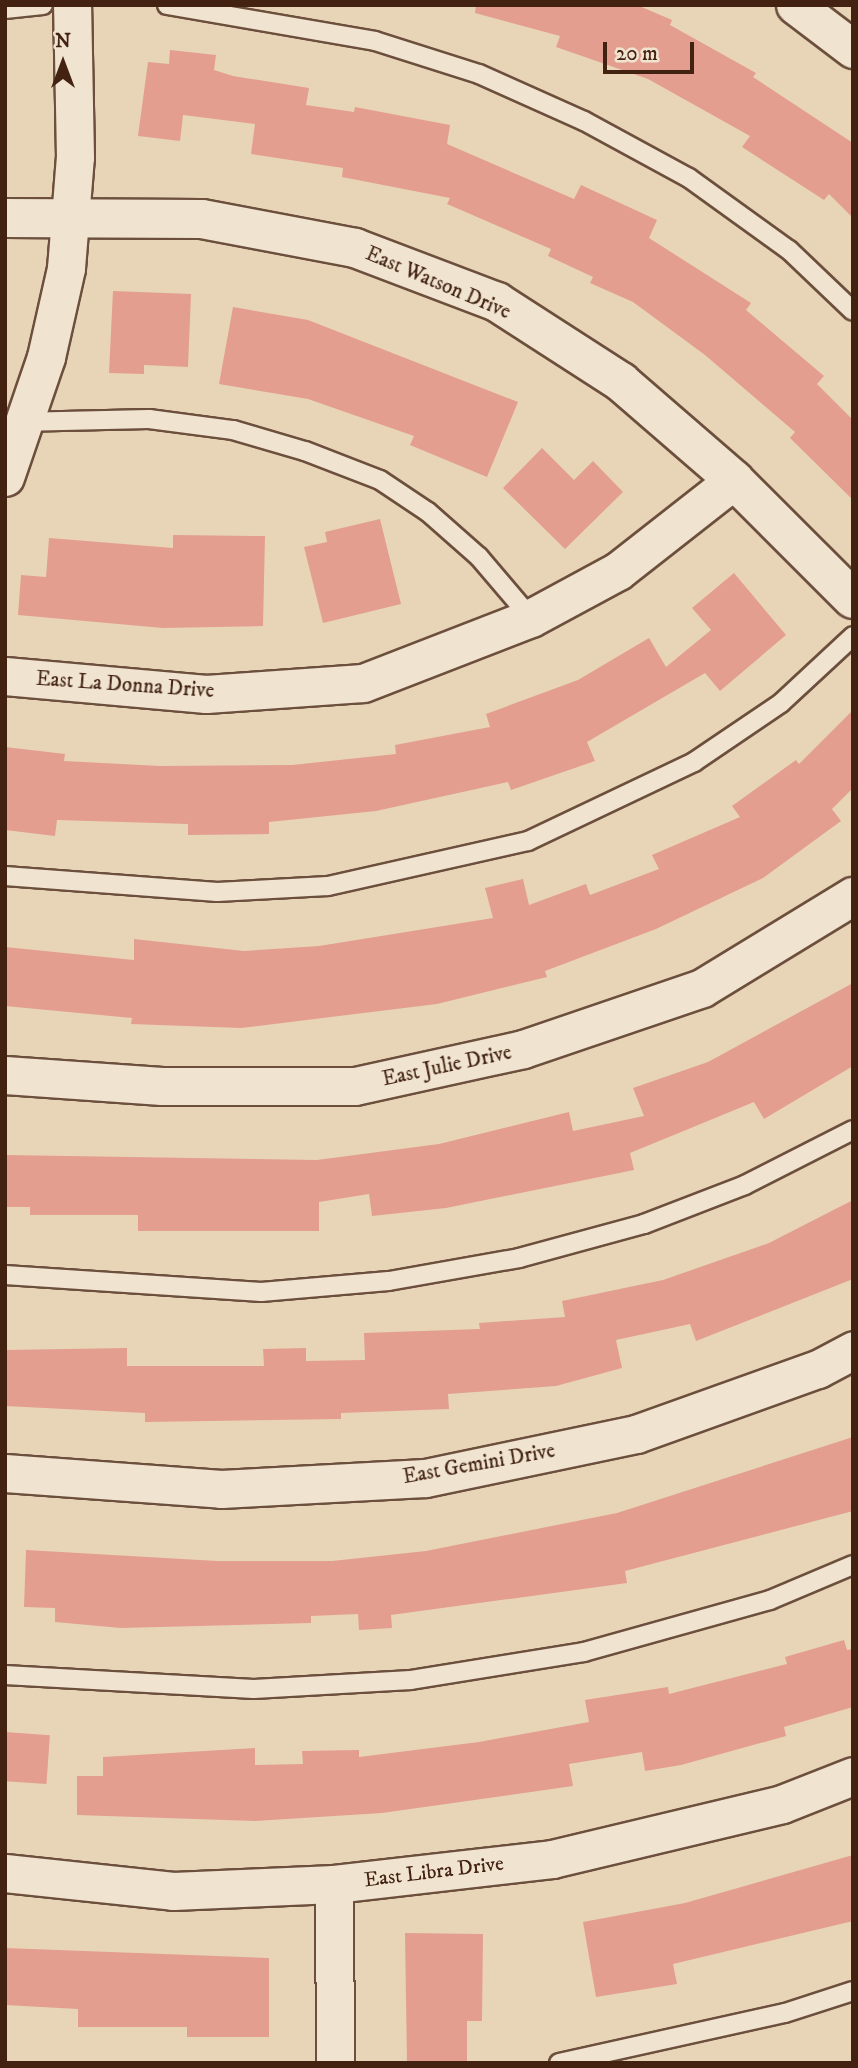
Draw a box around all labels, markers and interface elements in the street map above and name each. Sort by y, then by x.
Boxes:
north arrow [28,28,98,98]
scale bar [606,28,697,72]
text: N [55,30,71,53]
text: 20 m [616,41,658,67]
street label: East Watson Drive [362,241,514,325]
street label: East La Donna Drive [35,666,215,704]
street label: East Julie Drive [380,1040,514,1092]
street label: East Gemini Drive [401,1438,557,1490]
street label: East Libra Drive [363,1851,505,1893]

